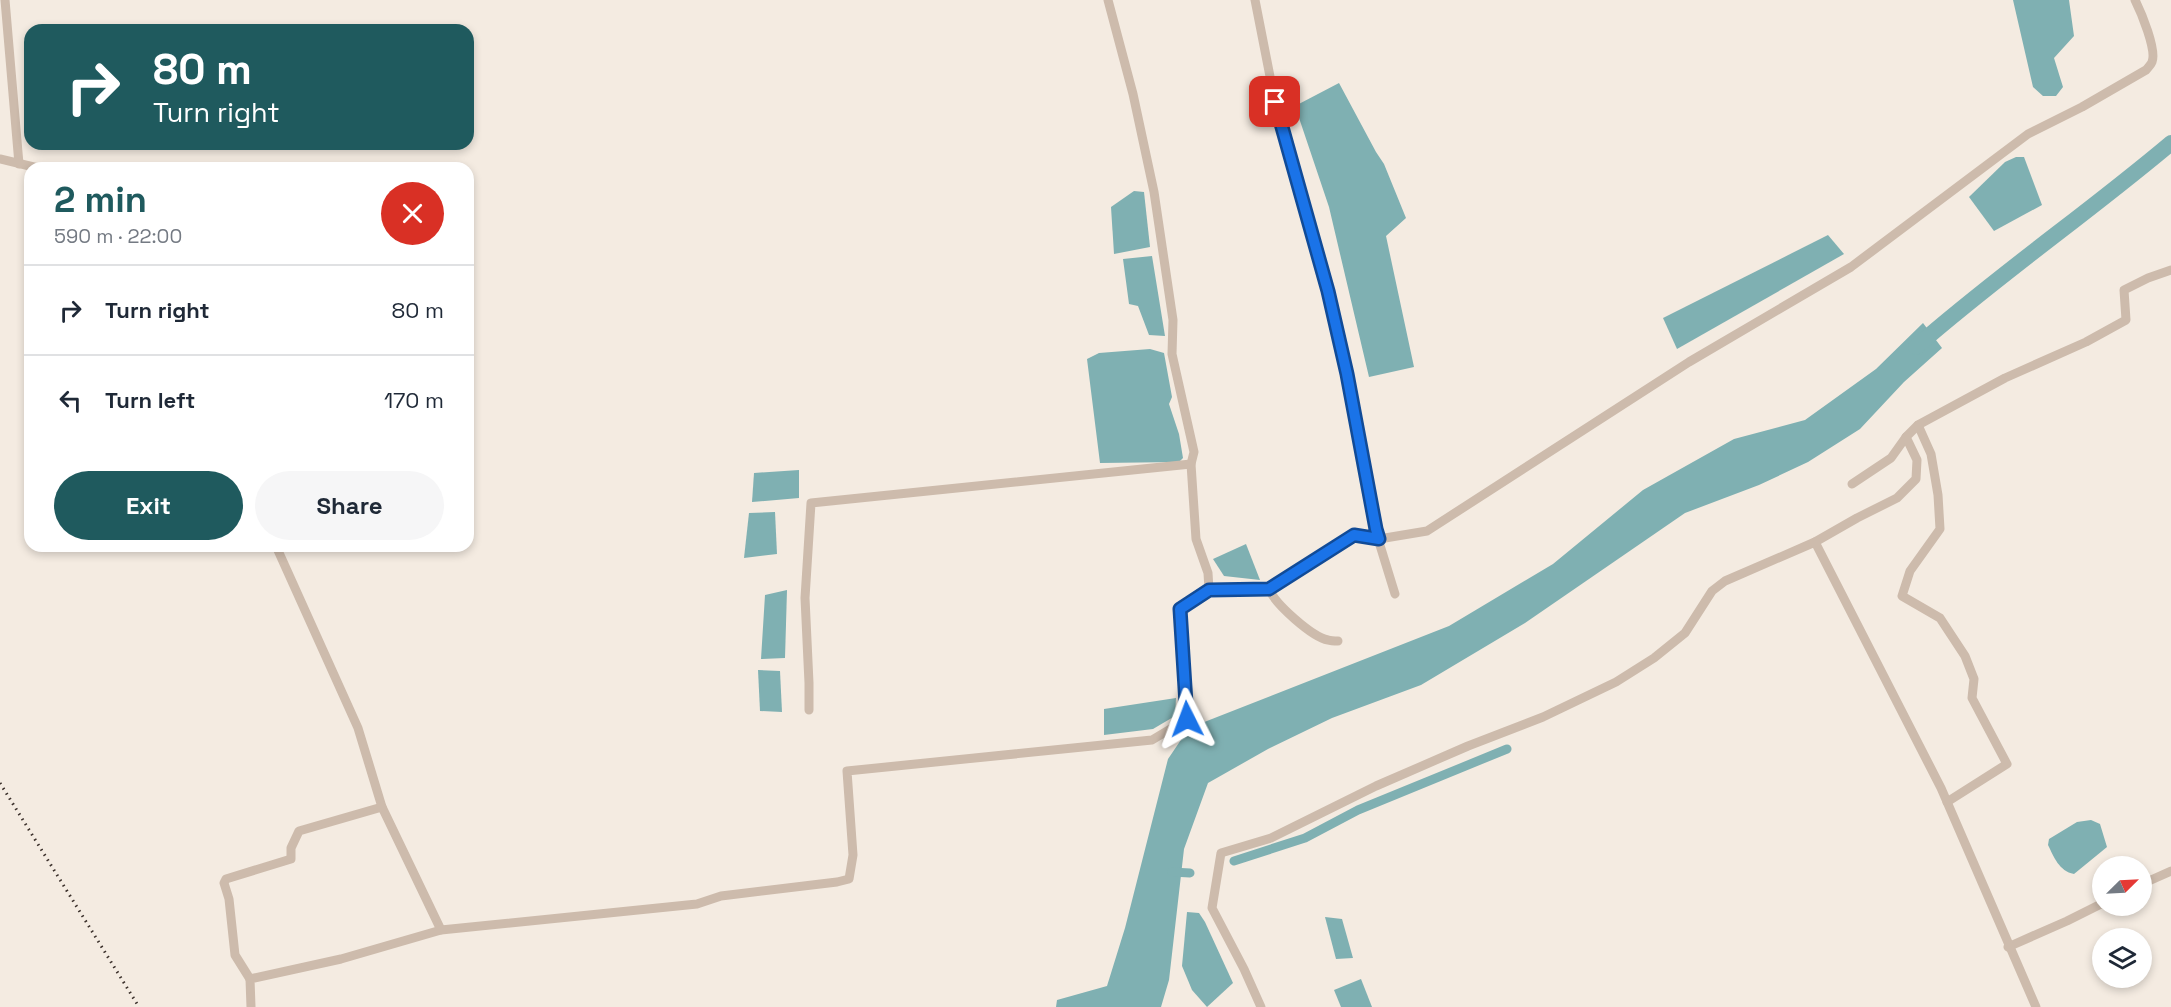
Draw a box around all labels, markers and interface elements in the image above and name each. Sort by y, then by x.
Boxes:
text: 80 m [153,43,252,96]
icon: right [54,48,132,126]
pin [1249,76,1300,127]
icon: arrive [1258,85,1291,118]
text: Turn right [153,95,280,130]
text: 2 min [54,177,147,223]
button: close [381,182,444,245]
text: 590 m · 22:00 [54,223,182,249]
icon: right [54,294,87,327]
text: Turn right [105,296,210,324]
text: 80 m [392,296,444,324]
icon: left [54,384,87,417]
text: Turn left [105,386,195,414]
text: 170 m [384,386,444,414]
button: Exit [54,471,243,540]
button: Share [255,471,444,540]
position arrow [1155,687,1219,751]
north arrow [2092,856,2152,916]
map controls [2092,856,2152,988]
button: layers [2092,928,2152,988]

